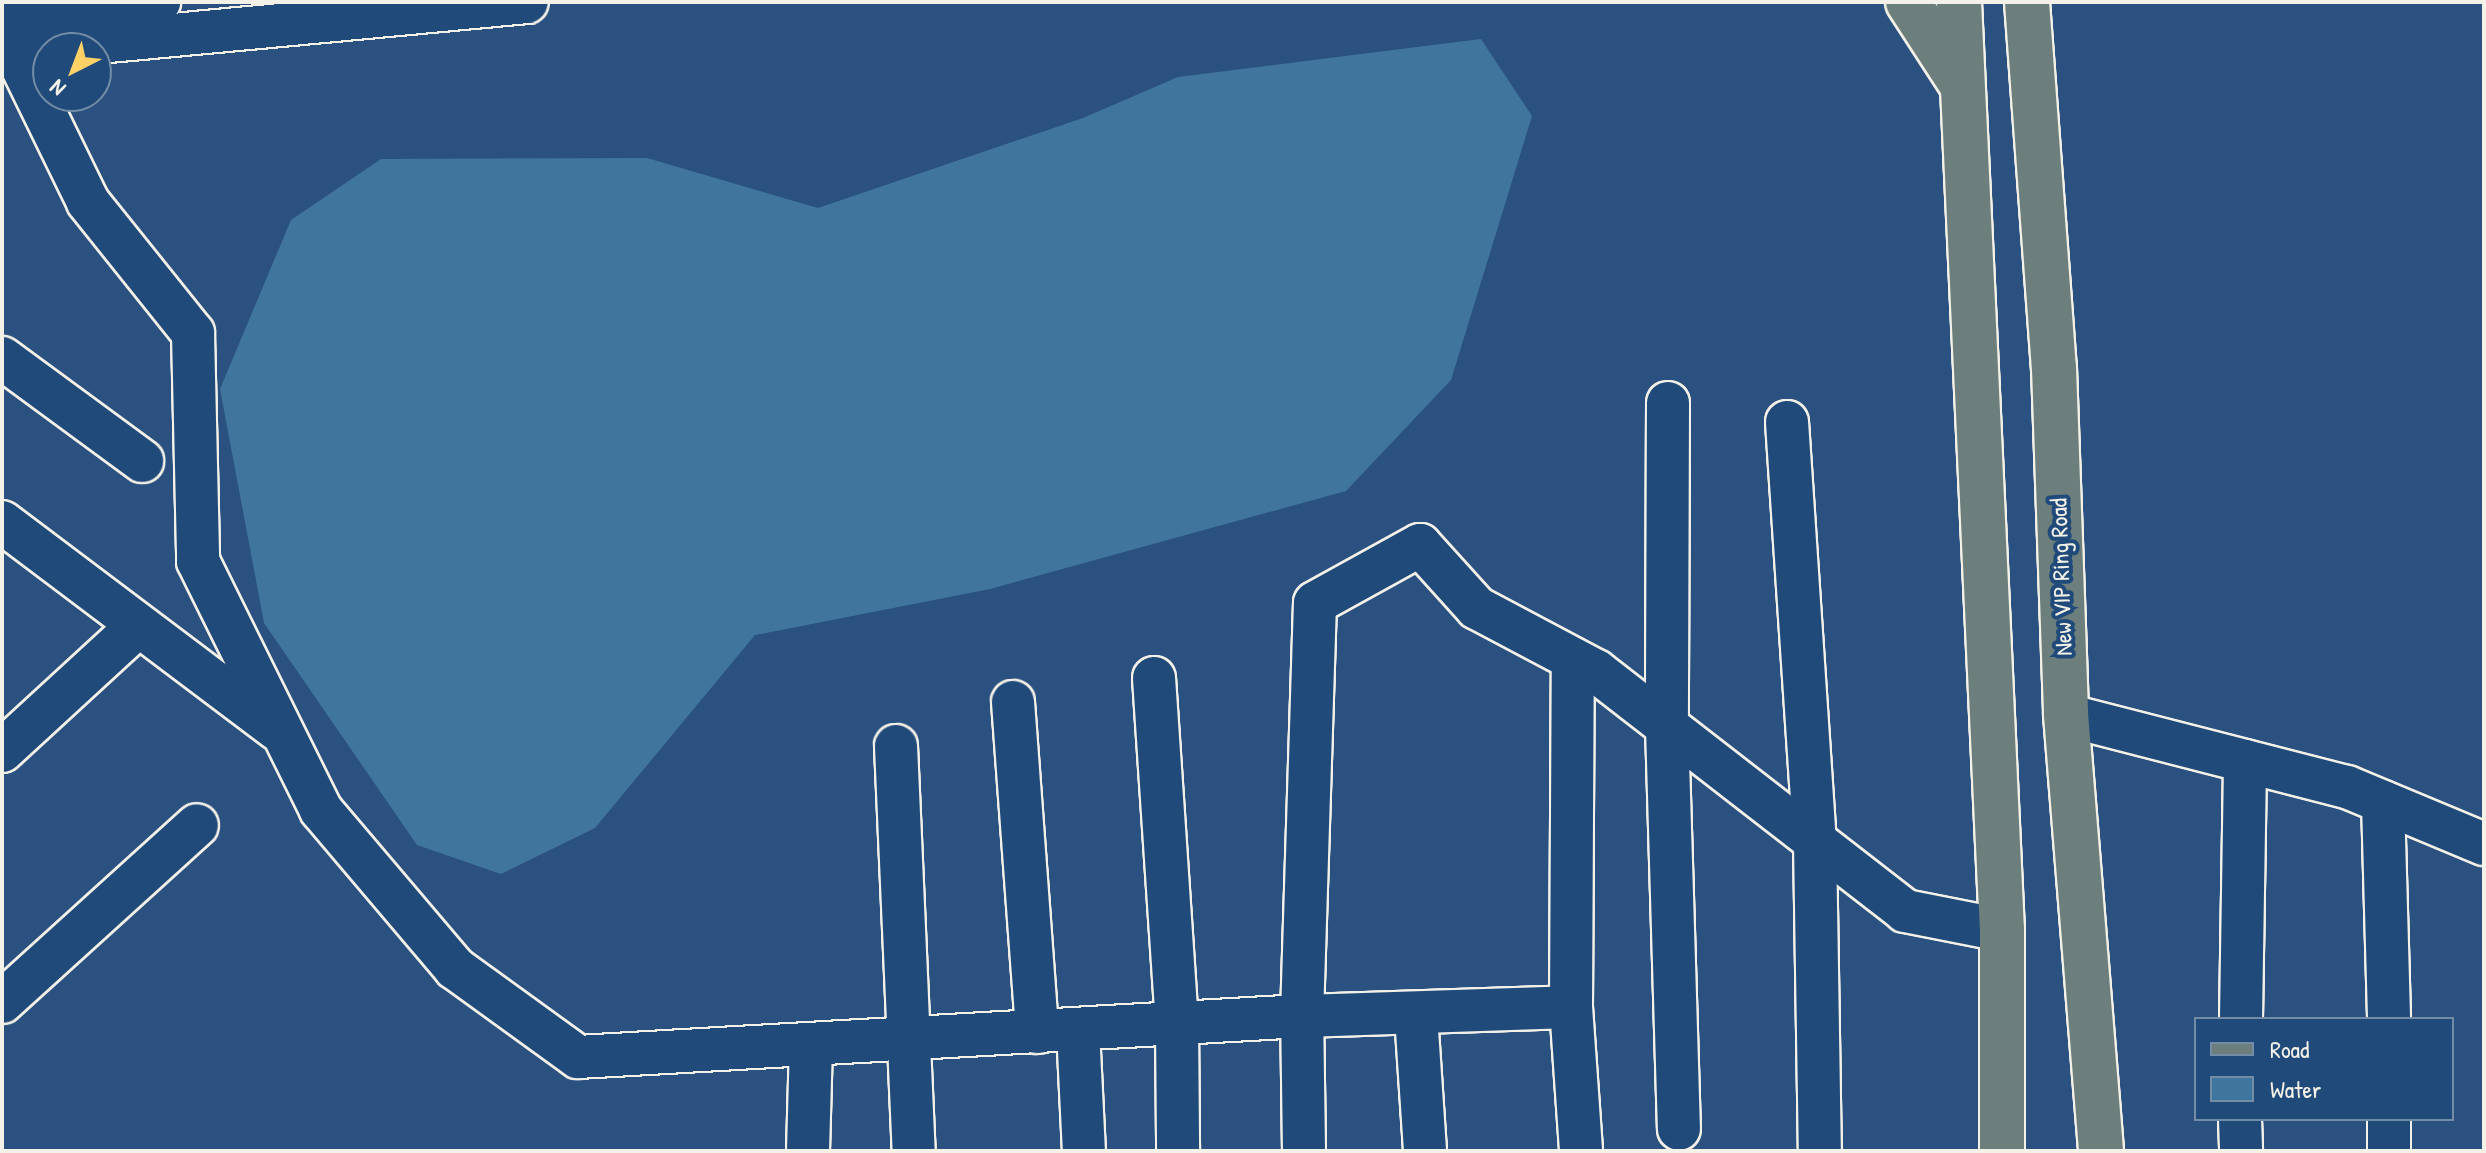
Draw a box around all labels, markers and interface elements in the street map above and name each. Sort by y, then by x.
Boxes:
north arrow [32,32,112,112]
text: N [43,73,72,103]
street label: New VIP Ring Road [2044,498,2078,656]
legend [2194,1017,2454,1121]
text: Road [2270,1033,2309,1065]
text: Water [2270,1073,2321,1105]

